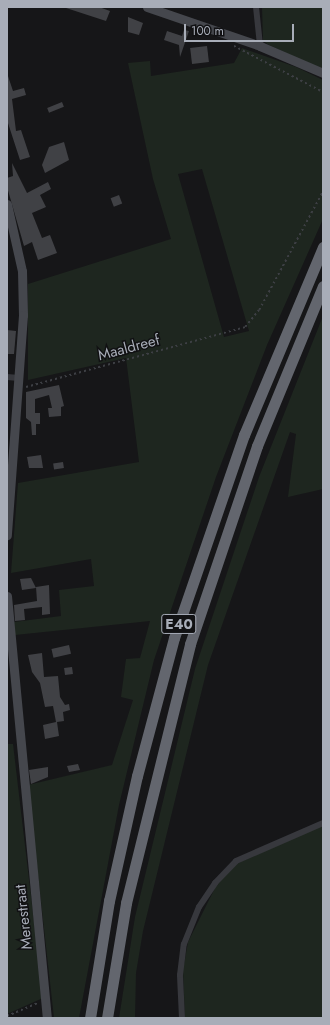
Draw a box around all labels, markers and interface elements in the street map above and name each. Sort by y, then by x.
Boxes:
scale bar [186,16,296,42]
text: 100 m [191,22,224,40]
street label: Maaldreef [96,331,162,365]
road number: E40 [161,612,197,636]
street label: Merestraat [12,884,36,950]

